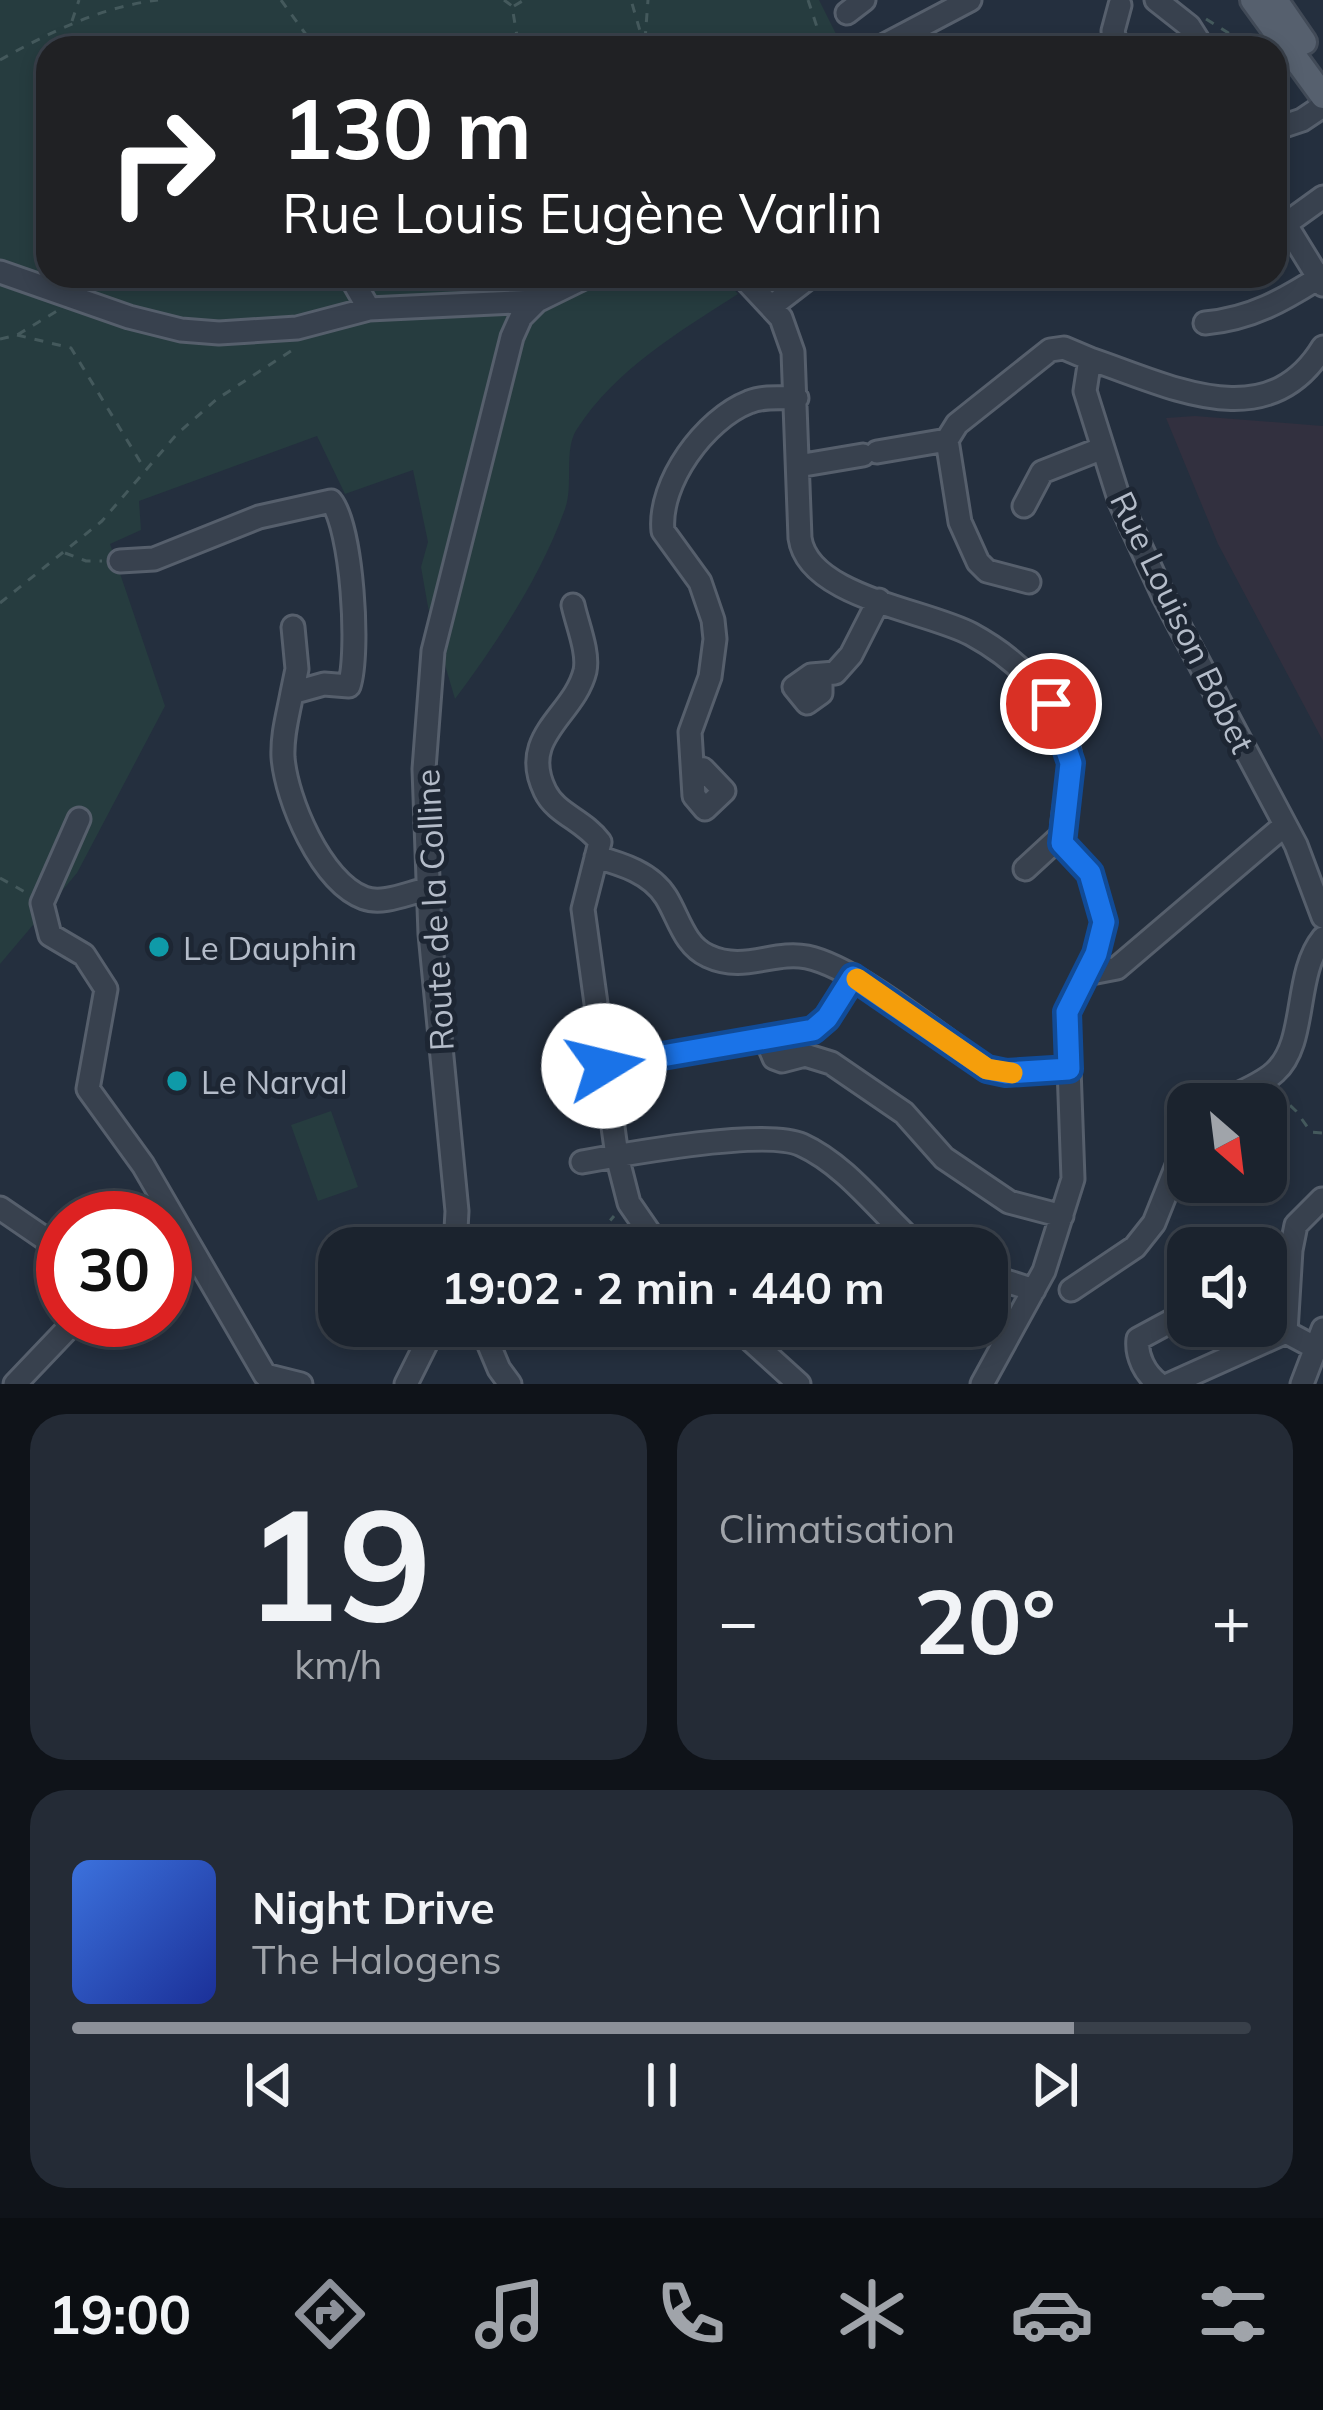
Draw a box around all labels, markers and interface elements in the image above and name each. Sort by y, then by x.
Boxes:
text: 130 m [282,75,532,180]
icon: right [84,84,240,240]
text: Rue Louis Eugène Varlin [282,179,883,247]
street label: Rue Louison Bobet [1102,485,1264,759]
pin [1000,653,1102,755]
icon: arrive [1018,671,1084,737]
street label: Route de la Colline [406,768,462,1052]
place label: Le Dauphin [183,927,357,968]
marker: Le Dauphin [146,934,172,960]
position arrow [541,1003,667,1129]
place label: Le Narval [201,1061,348,1102]
marker: Le Narval [164,1068,190,1094]
north arrow [1167,1083,1287,1203]
map controls [1167,1083,1287,1347]
speed limit sign: 30 [36,1191,192,1347]
button: sound [1167,1227,1287,1347]
text: 19:02 · 2 min · 440 m [441,1259,885,1315]
text: 19 [245,1464,432,1660]
text: Climatisation [719,1504,955,1553]
text: 20° [914,1564,1056,1677]
text: − [719,1579,758,1662]
text: + [1211,1579,1251,1662]
text: km/h [294,1640,382,1689]
text: Night Drive [252,1879,495,1935]
text: The Halogens [252,1935,502,1984]
icon: previous [236,2052,302,2118]
icon: pause [629,2052,695,2118]
icon: next [1022,2052,1088,2118]
icon: directions [288,2272,372,2356]
icon: music [468,2272,552,2356]
icon: phone [649,2272,733,2356]
icon: climate [830,2272,914,2356]
icon: car [1010,2272,1094,2356]
icon: filters [1191,2272,1275,2356]
text: 19:00 [48,2280,191,2348]

